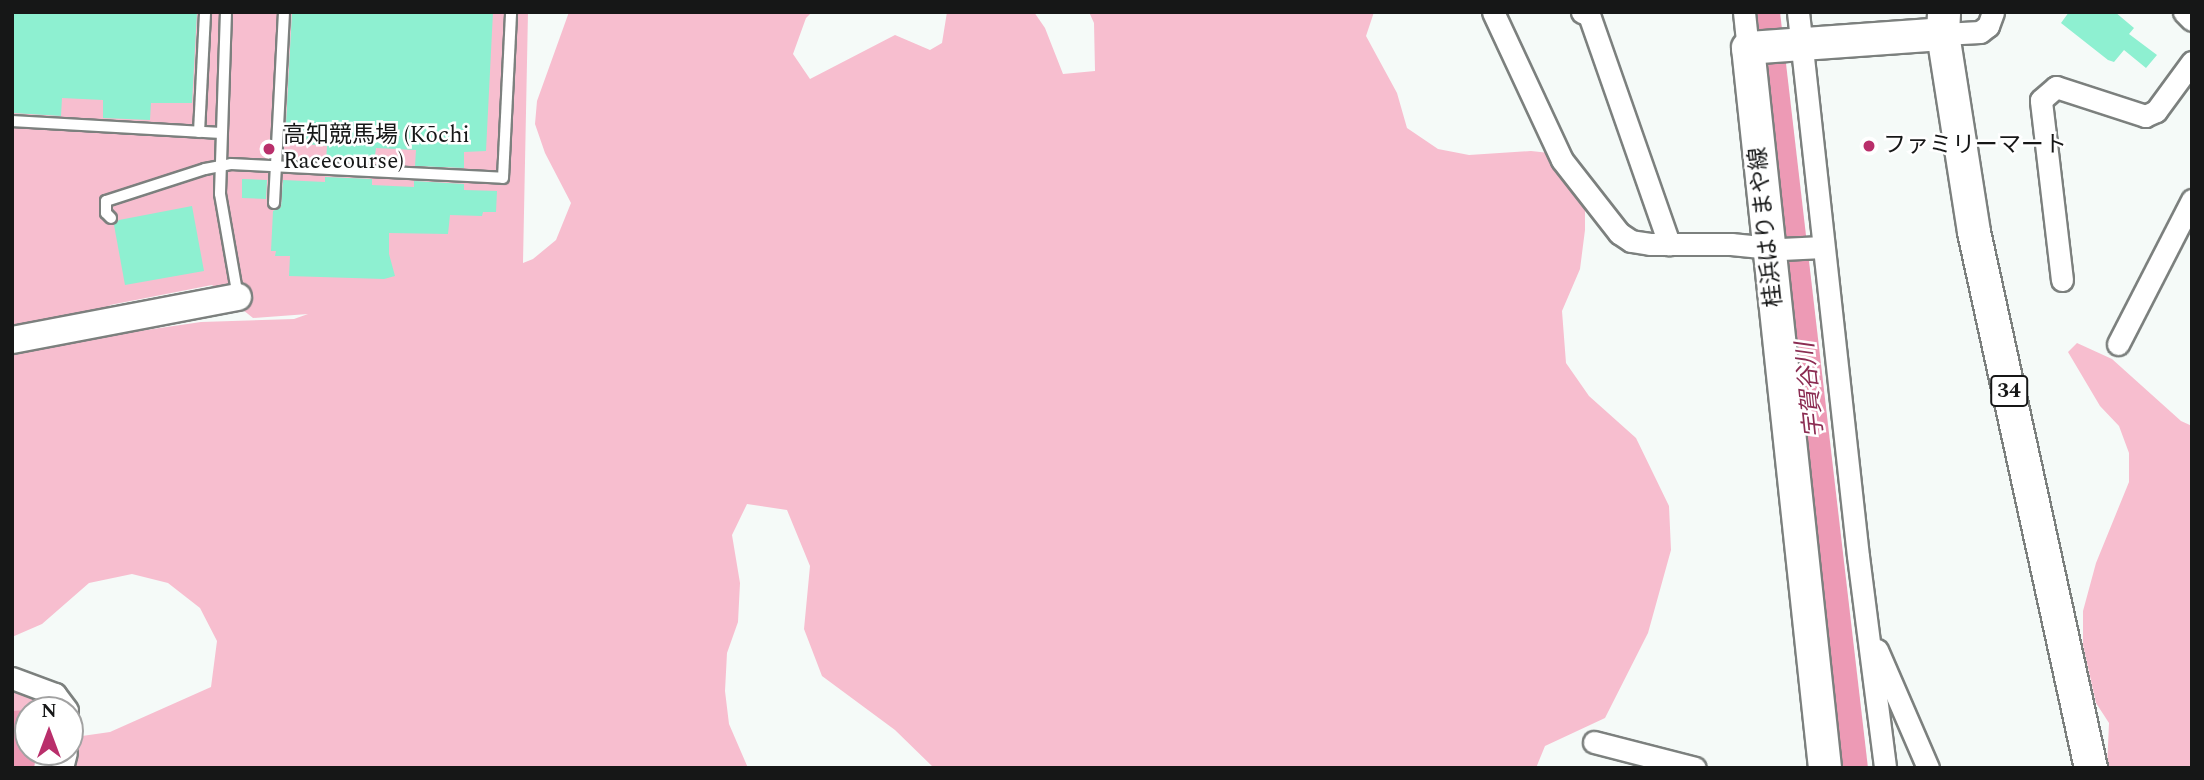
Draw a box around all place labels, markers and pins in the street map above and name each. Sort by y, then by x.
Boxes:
place label: 高知競馬場 (Kōchi Racecourse) [283,122,470,176]
place label: ファミリーマート [1883,132,2067,160]
marker: ファミリーマート [1861,138,1877,154]
marker: 高知競馬場 (Kōchi Racecourse) [261,141,277,157]

